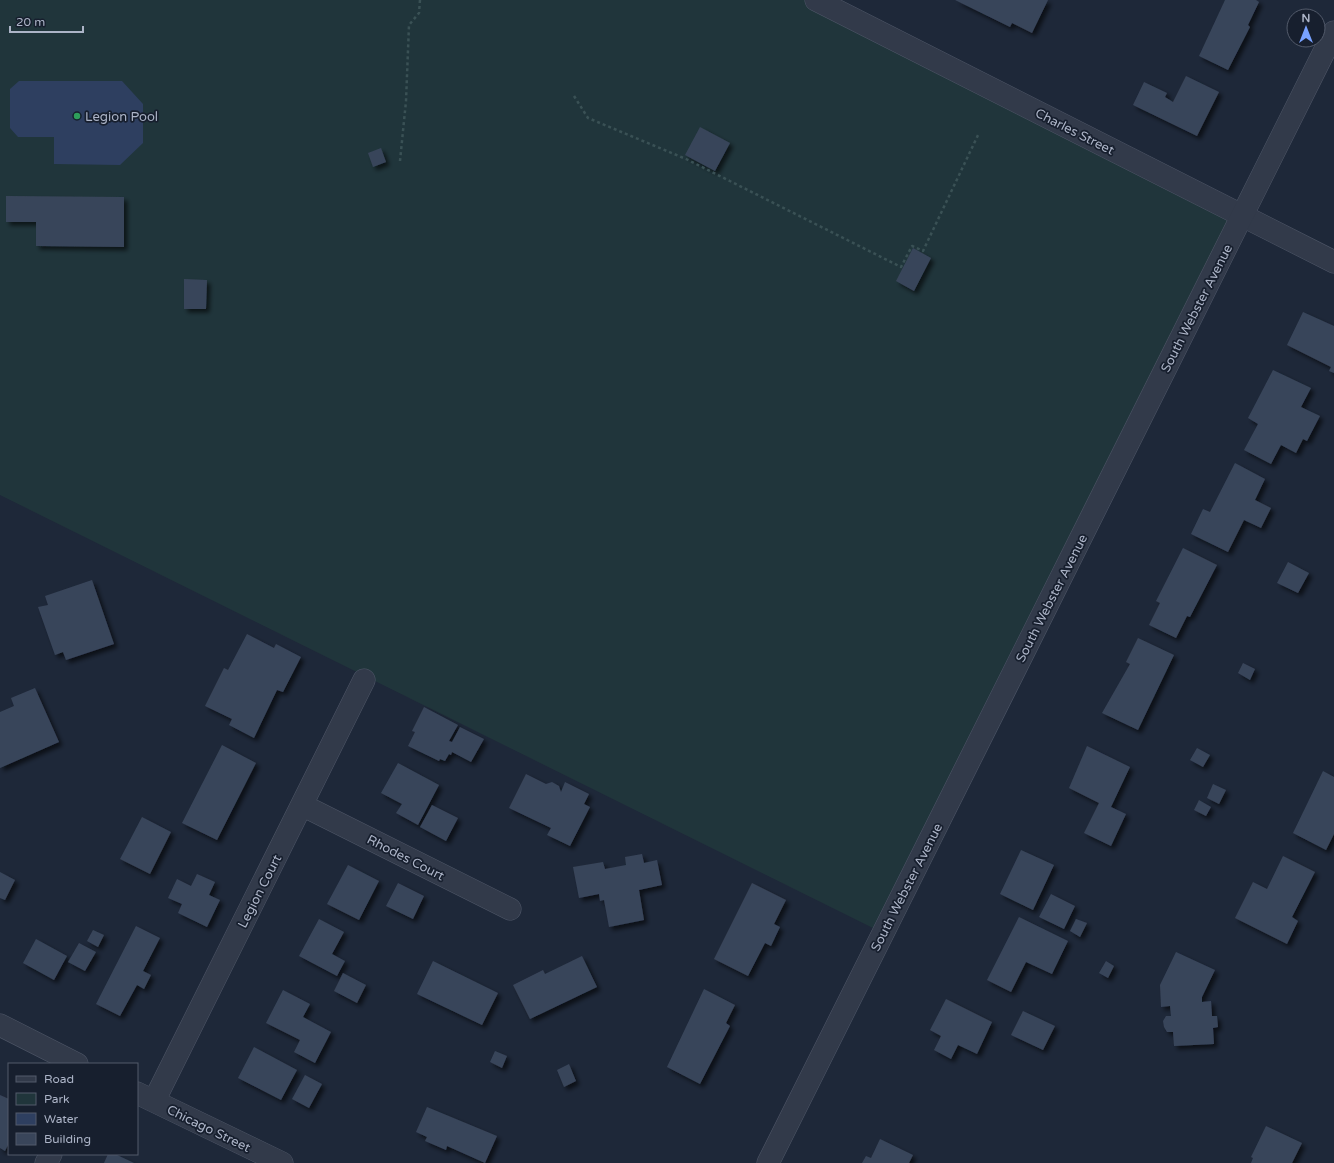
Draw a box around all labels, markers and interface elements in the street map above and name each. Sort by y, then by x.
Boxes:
scale bar [10,8,83,34]
north arrow [1286,8,1326,48]
text: N [1302,12,1310,25]
text: 20 m [16,15,45,29]
street label: Charles Street [1032,105,1117,159]
place label: Legion Pool [85,109,158,125]
marker: Legion Pool [72,111,82,121]
street label: South Webster Avenue [1158,242,1236,375]
street label: South Webster Avenue [1013,532,1091,665]
street label: South Webster Avenue [868,821,946,954]
street label: Rhodes Court [364,832,447,884]
street label: Legion Court [235,852,285,931]
legend [8,1063,138,1155]
text: Road [44,1072,74,1086]
text: Park [44,1092,70,1106]
street label: Chicago Street [164,1102,253,1156]
text: Water [44,1112,79,1126]
text: Building [44,1132,91,1146]

